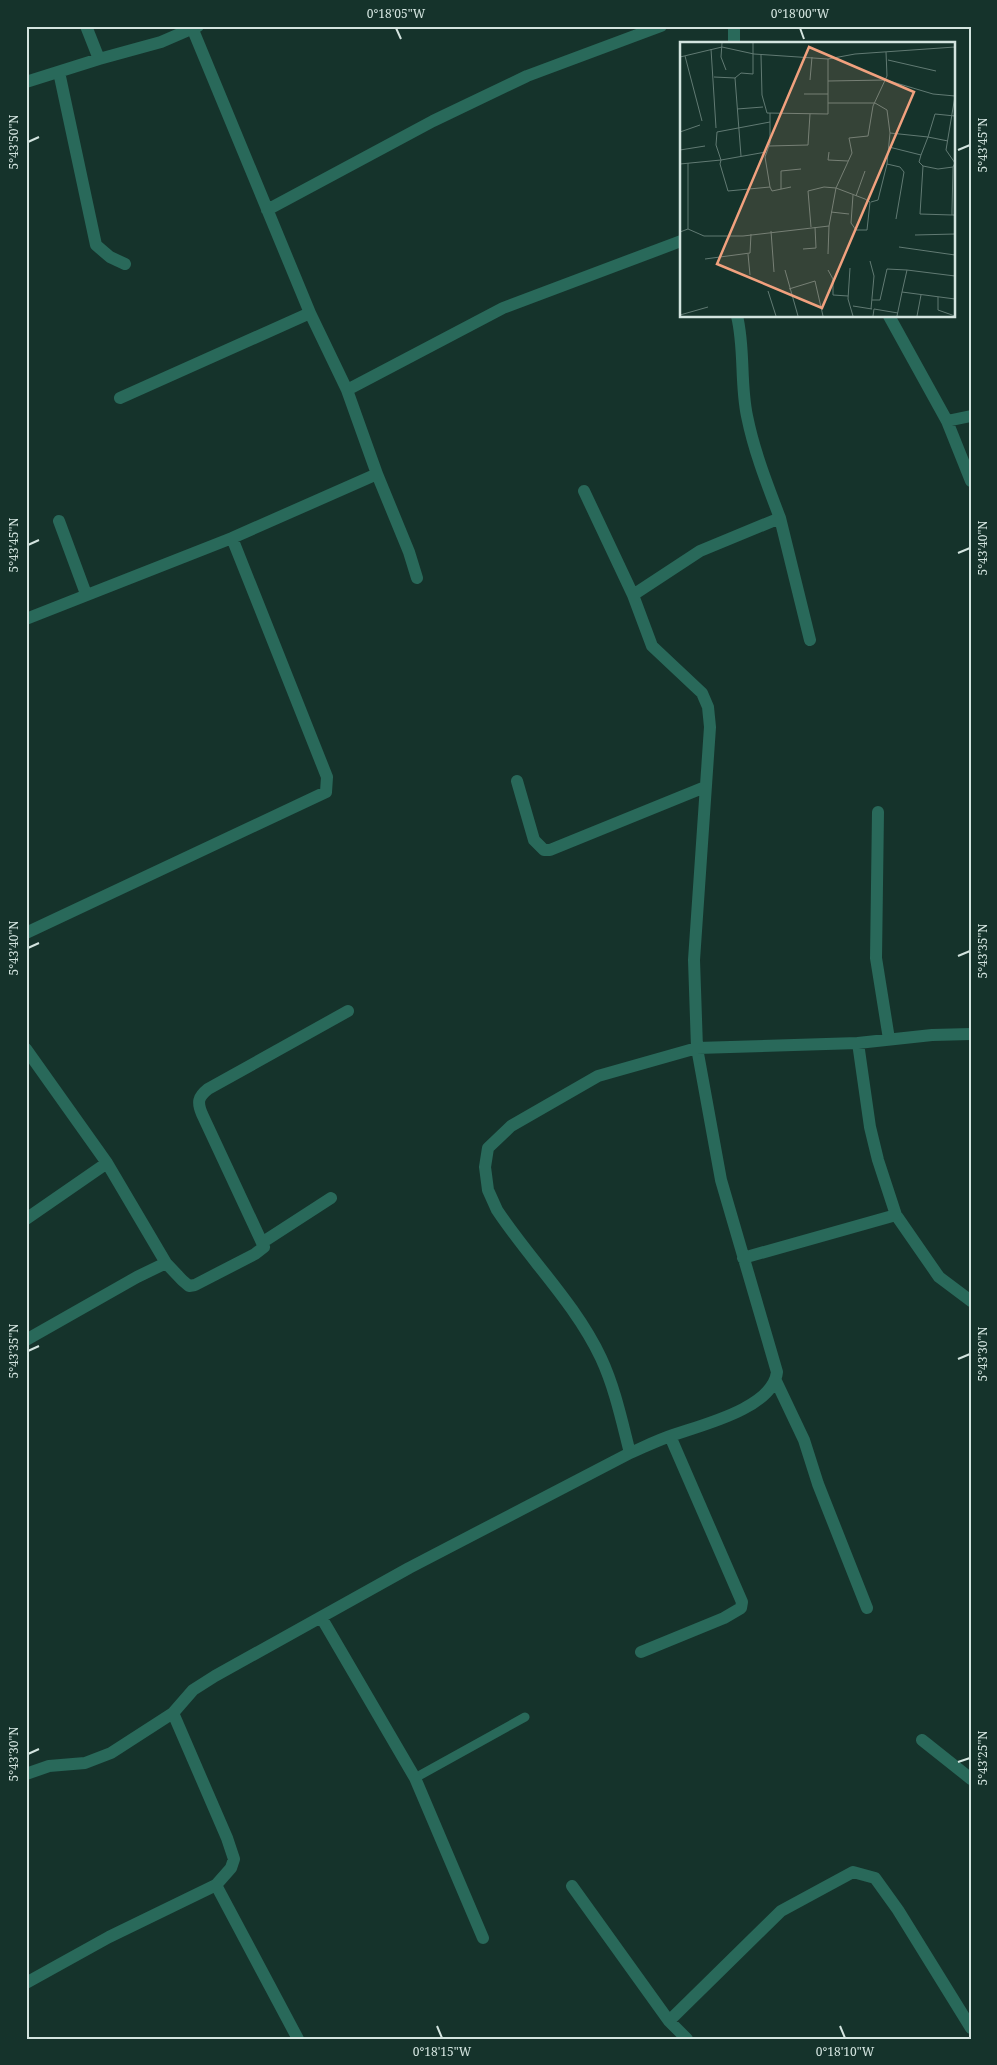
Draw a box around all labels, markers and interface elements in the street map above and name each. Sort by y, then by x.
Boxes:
text: 0°18'05"W [367,5,426,22]
text: 0°18'00"W [771,5,830,22]
inset map [680,42,954,318]
text: 5°43'50"N [5,114,22,170]
text: 5°43'45"N [974,117,991,173]
text: 5°43'45"N [5,517,22,573]
text: 5°43'40"N [974,520,991,576]
text: 5°43'40"N [5,920,22,976]
text: 5°43'35"N [974,923,991,979]
text: 5°43'35"N [5,1323,22,1379]
text: 5°43'30"N [974,1326,991,1382]
text: 5°43'30"N [5,1726,22,1782]
text: 5°43'25"N [974,1730,991,1786]
text: 0°18'15"W [413,2043,472,2060]
text: 0°18'10"W [816,2043,875,2060]

